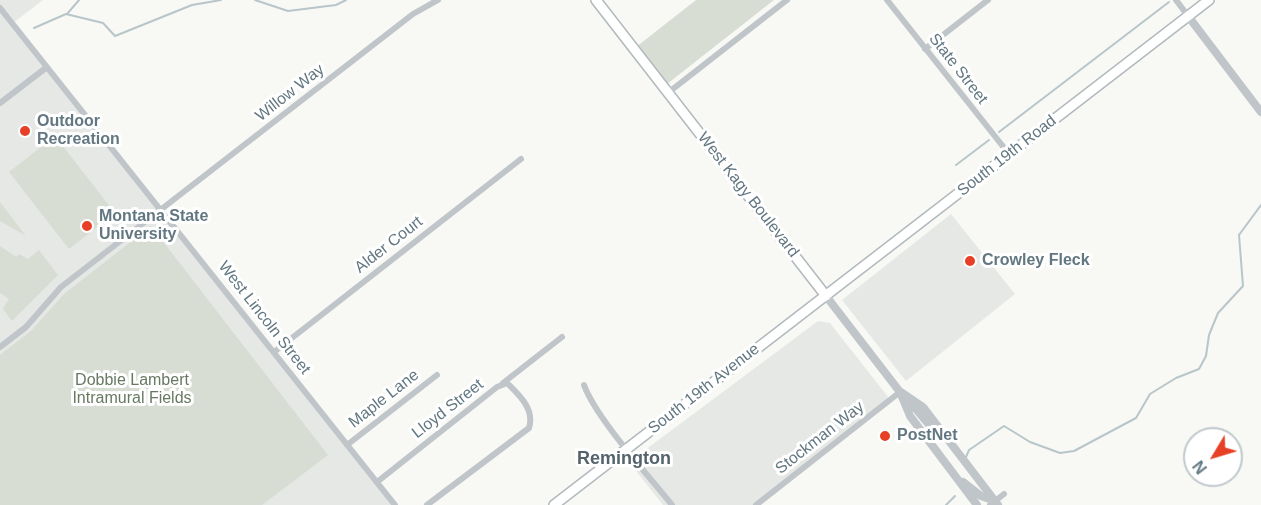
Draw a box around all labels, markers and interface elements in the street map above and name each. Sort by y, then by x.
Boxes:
street label: State Street [924,30,992,108]
street label: Willow Way [252,60,328,126]
street label: South 19th Road [954,111,1060,201]
place label: Outdoor Recreation [37,112,120,150]
marker: Outdoor Recreation [18,124,32,138]
street label: West Kagy Boulevard [693,129,803,261]
place label: Montana State University [99,207,208,245]
street label: Alder Court [351,213,427,277]
marker: Montana State University [80,219,94,233]
place label: Crowley Fleck [982,251,1090,271]
marker: Crowley Fleck [963,254,977,268]
street label: West Lincoln Street [214,258,314,378]
street label: South 19th Avenue [645,340,763,438]
street label: Maple Lane [345,366,423,432]
park label: Dobbie Lambert Intramural Fields [72,371,192,409]
street label: Lloyd Street [408,375,488,443]
street label: Stockman Way [772,397,868,479]
place label: PostNet [897,426,957,446]
north arrow [1183,427,1243,487]
marker: PostNet [878,429,892,443]
district label: Remington [577,448,671,470]
text: N [1190,457,1210,477]

